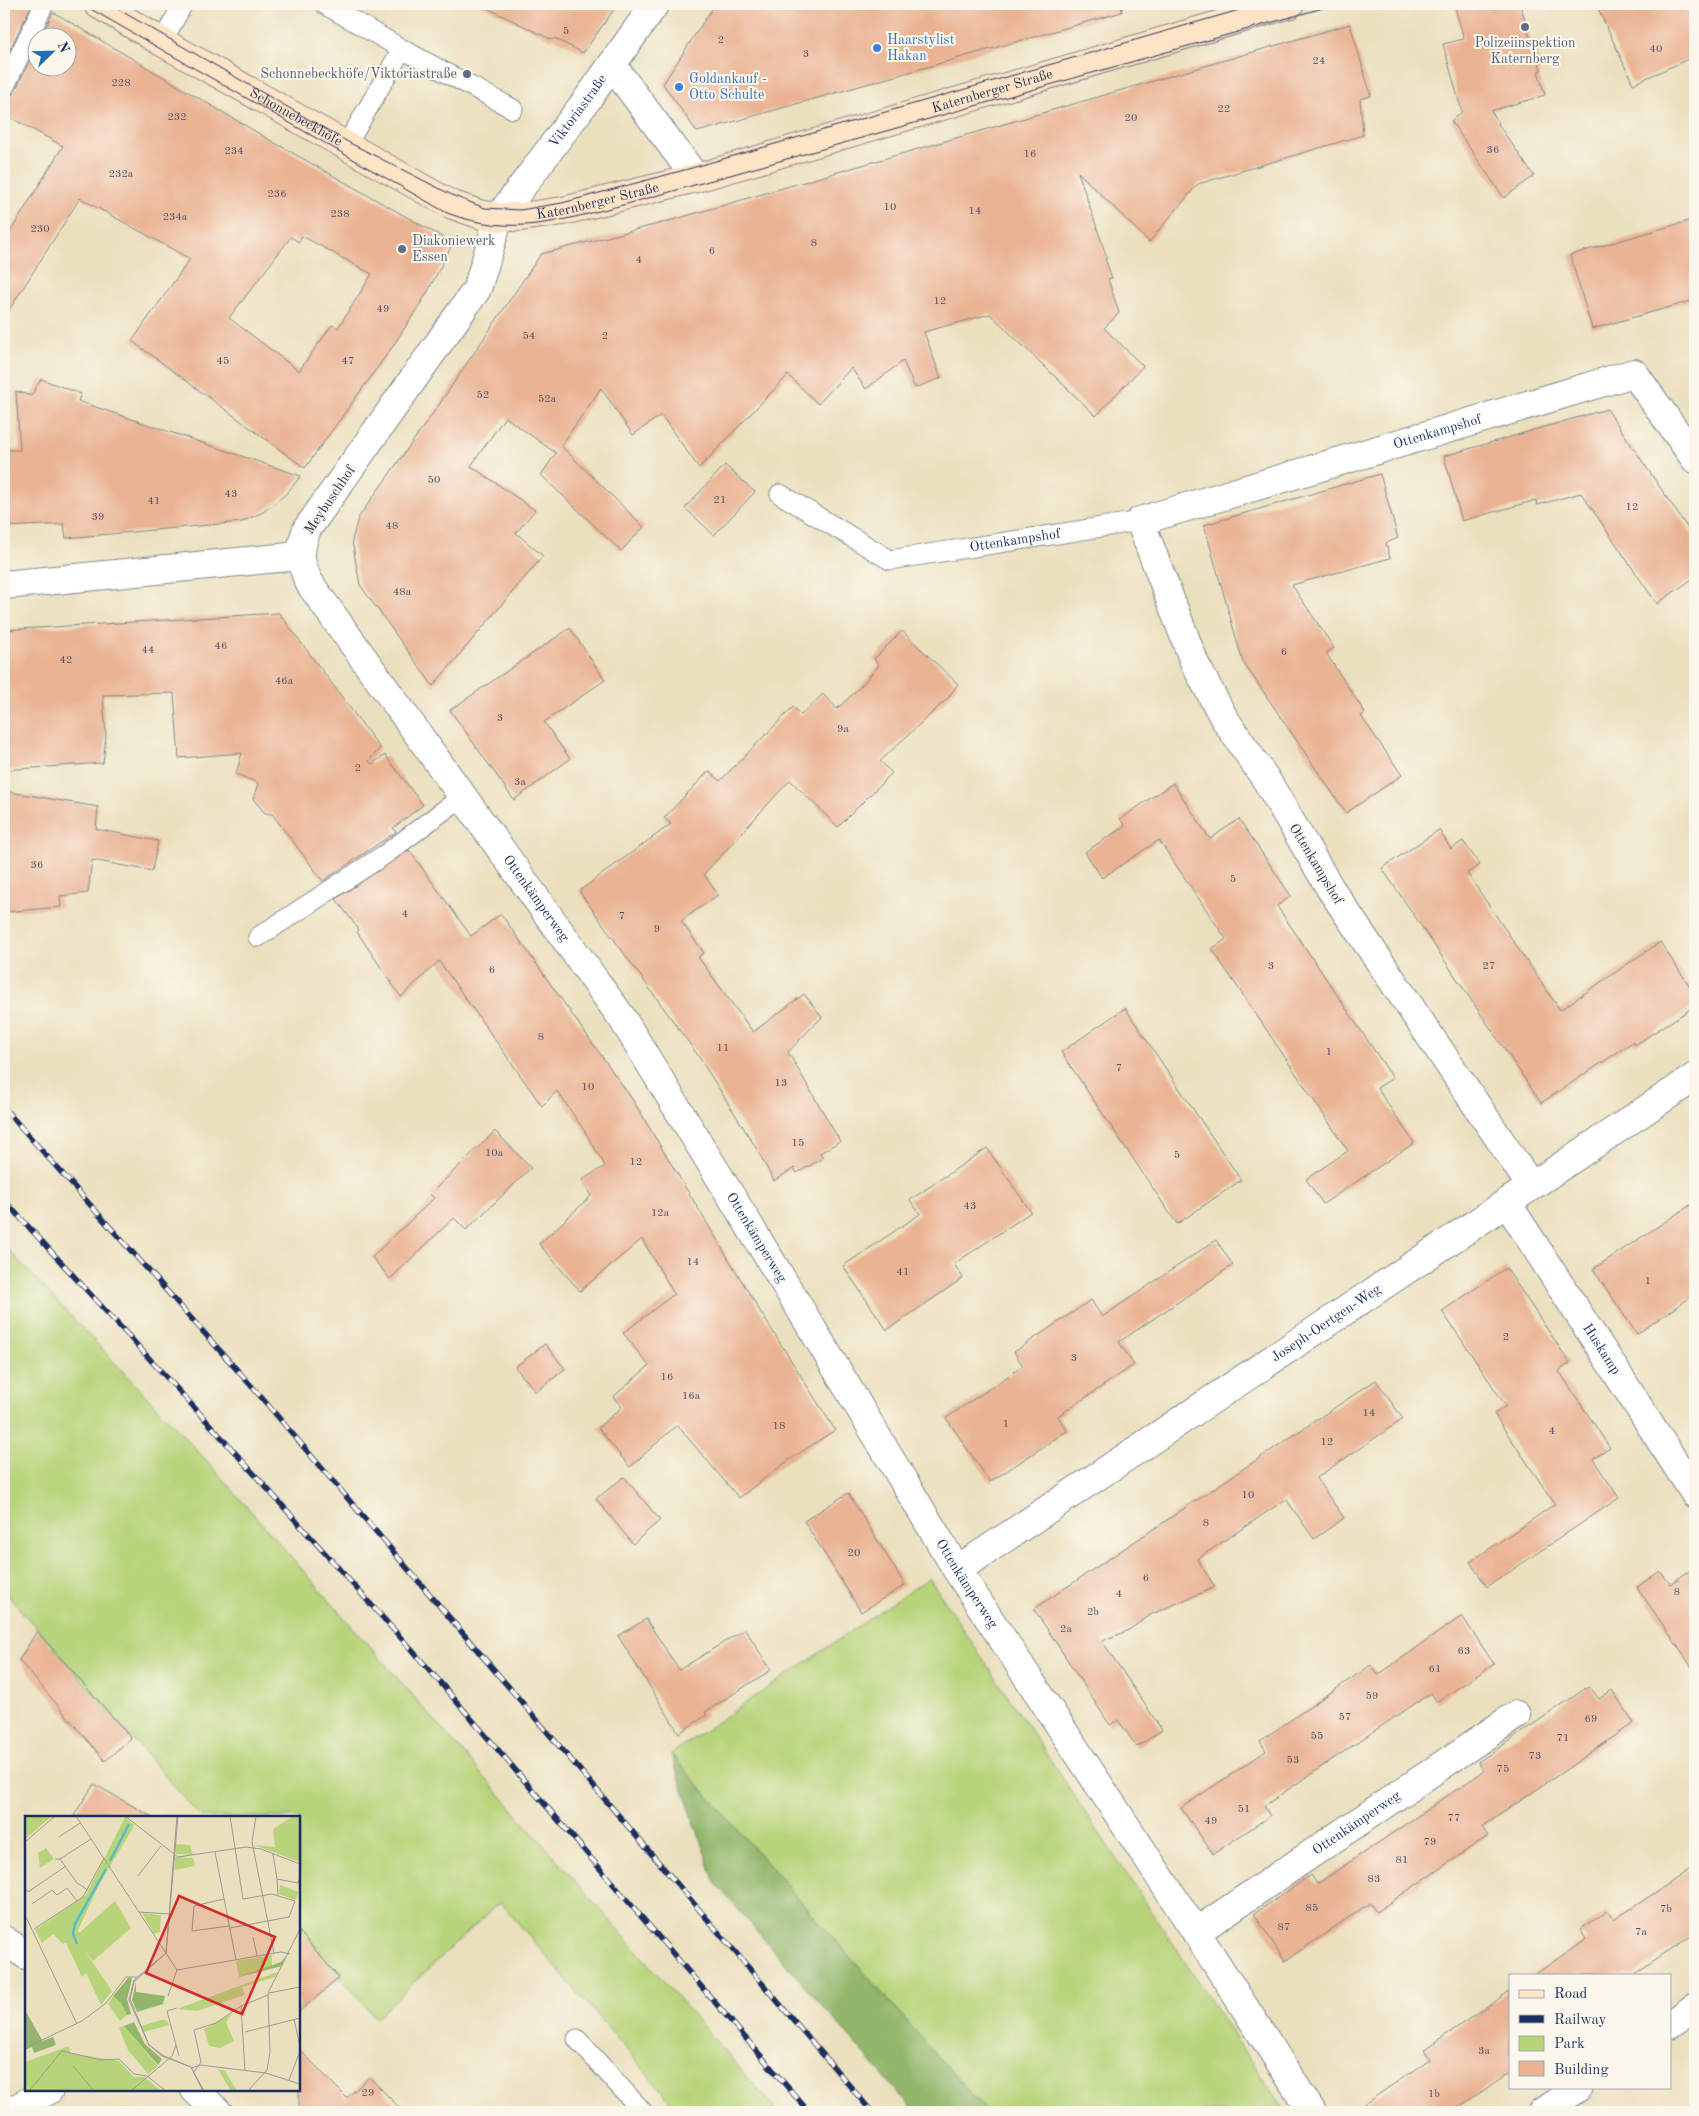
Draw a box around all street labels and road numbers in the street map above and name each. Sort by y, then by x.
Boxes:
street label: Katernberger Straße [930,67,1054,116]
street label: Viktoriastraße [546,72,609,150]
street label: Schonnebeckhöfe [247,86,344,149]
street label: Katernberger Straße [535,181,660,222]
street label: Ottenkampshof [1392,412,1485,452]
street label: Meybuschhof [302,462,359,537]
street label: Ottenkampshof [969,526,1063,554]
street label: Ottenkampshof [1286,821,1346,908]
street label: Ottenkämperweg [500,853,572,944]
street label: Ottenkämperweg [724,1190,790,1286]
street label: Joseph-Oertgen-Weg [1269,1282,1384,1365]
street label: Huskamp [1580,1321,1623,1377]
street label: Ottenkämperweg [933,1537,1001,1631]
street label: Ottenkämperweg [1310,1788,1403,1858]

